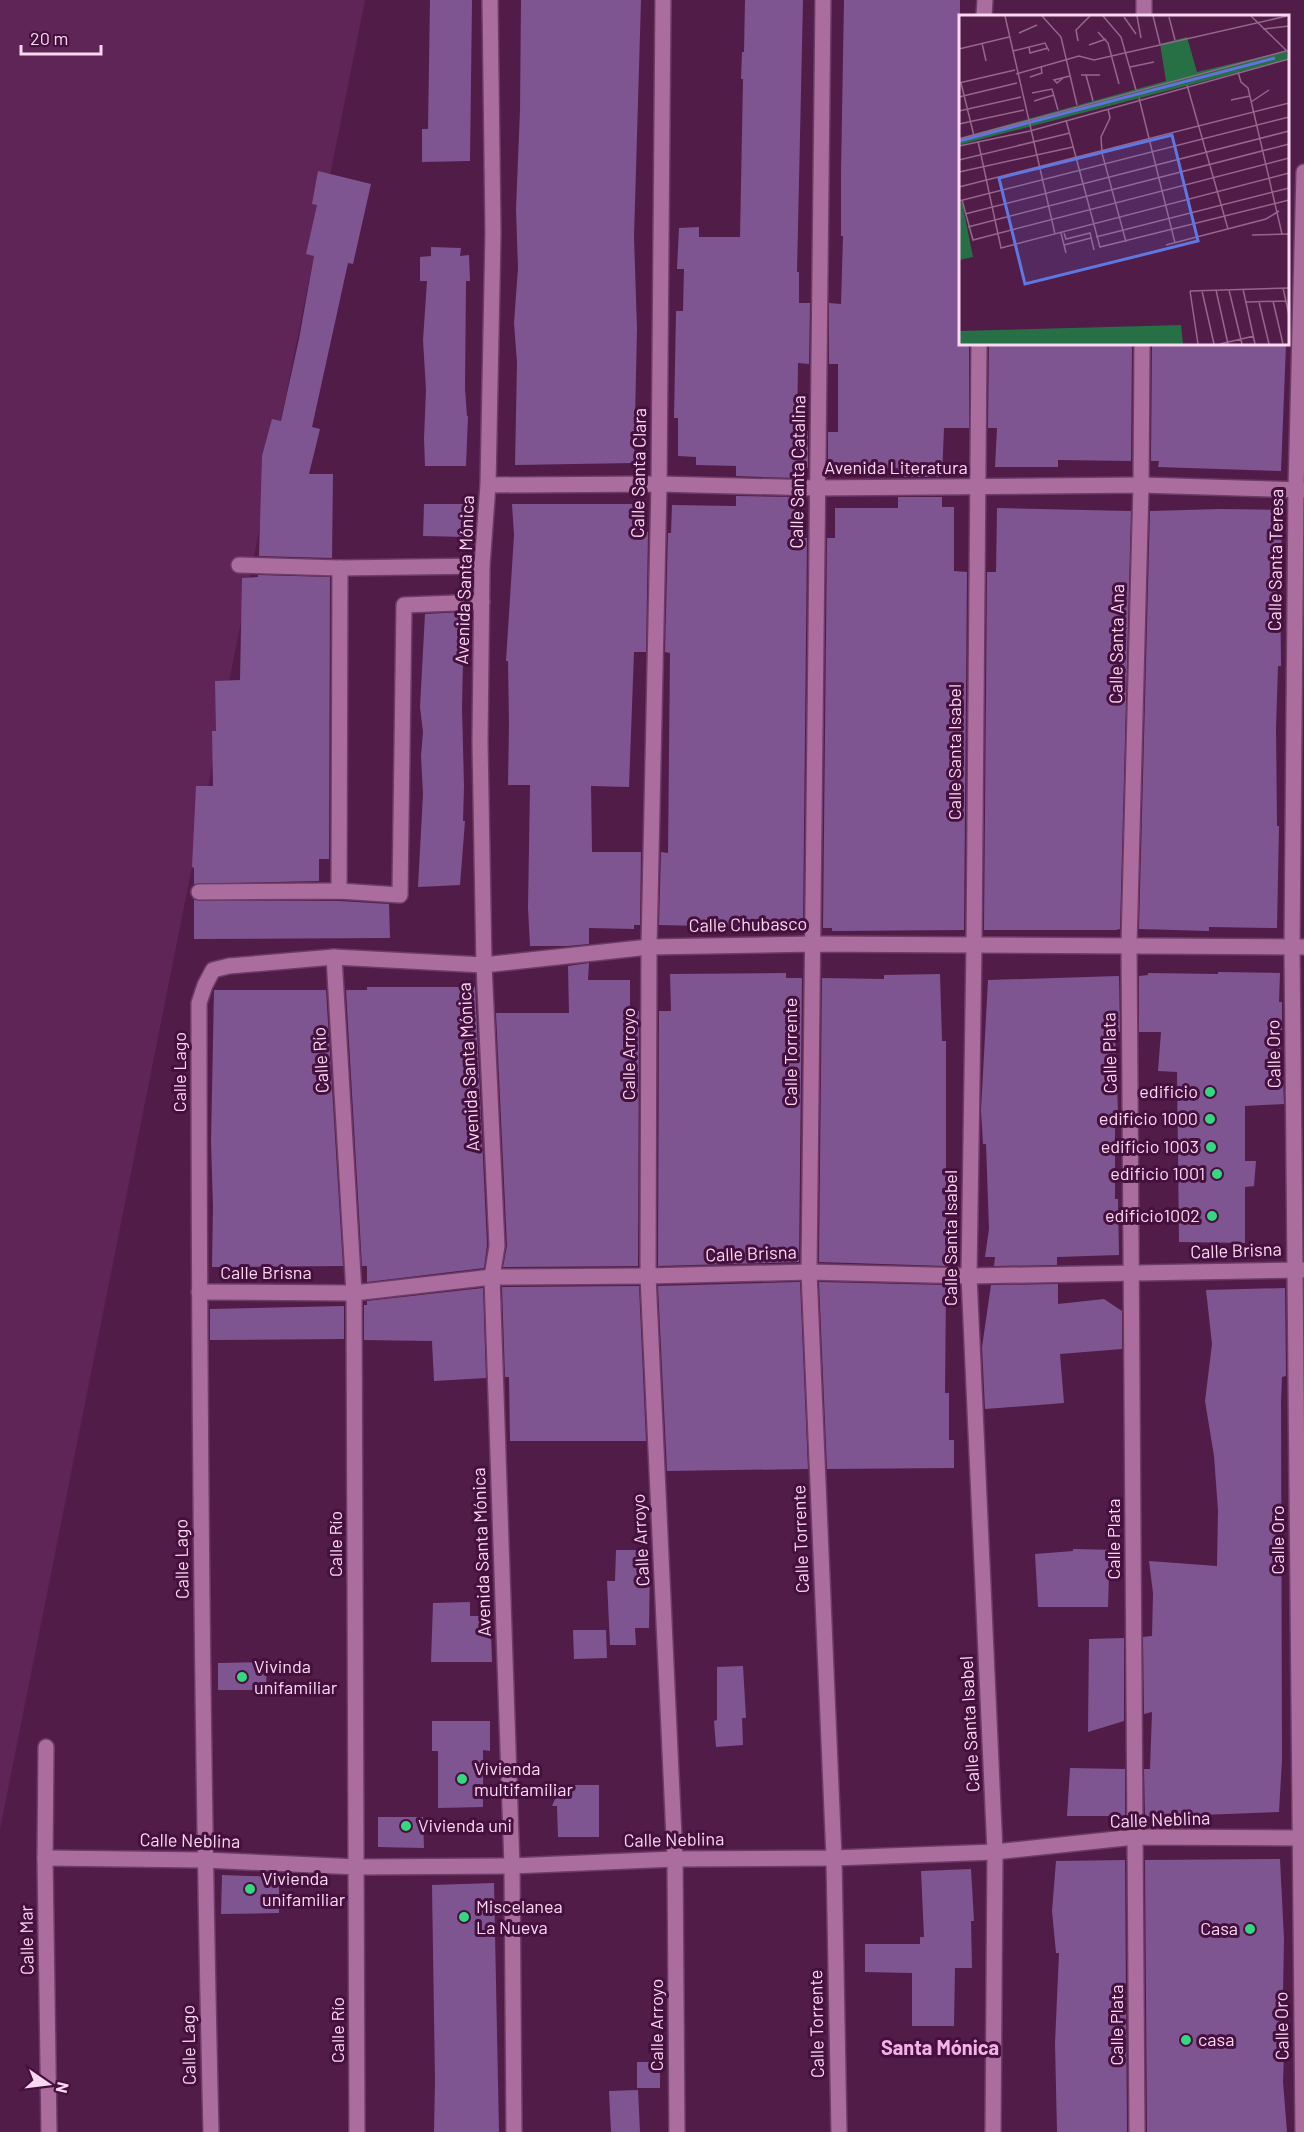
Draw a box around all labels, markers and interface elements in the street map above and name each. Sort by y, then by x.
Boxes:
inset map [959,15,1289,345]
scale bar [21,18,100,56]
text: 20 m [30,27,68,49]
street label: Calle Santa Catalina [785,395,809,549]
street label: Calle Santa Clara [626,408,650,538]
street label: Avenida Literatura [824,456,968,478]
street label: Calle Santa Teresa [1263,489,1287,631]
street label: Avenida Santa Mónica [450,495,478,665]
street label: Calle Santa Ana [1104,584,1128,704]
street label: Calle Santa Isabel [943,684,965,820]
street label: Calle Chubasco [689,912,807,936]
street label: Avenida Santa Mónica [453,982,483,1152]
street label: Calle Torrente [779,998,801,1106]
street label: Calle Arroyo [617,1008,639,1100]
street label: Calle Plata [1097,1012,1121,1094]
street label: Calle Oro [1261,1019,1285,1089]
street label: Calle Río [307,1026,333,1094]
street label: Calle Lago [168,1032,190,1112]
place label: edificio [1139,1080,1198,1102]
marker: edificio [1203,1085,1217,1099]
place label: edificio 1000 [1099,1107,1198,1129]
marker: edificio 1000 [1203,1112,1217,1126]
place label: edificio 1003 [1101,1135,1199,1157]
marker: edificio 1003 [1204,1140,1218,1154]
place label: edificio 1001 [1110,1162,1205,1184]
marker: edificio 1001 [1210,1167,1224,1181]
street label: Calle Santa Isabel [939,1170,961,1306]
place label: edificio1002 [1105,1204,1200,1226]
marker: edificio1002 [1205,1209,1219,1223]
street label: Calle Brisna [1190,1237,1282,1263]
street label: Calle Brisna [705,1240,797,1266]
street label: Calle Brisna [220,1261,312,1283]
street label: Avenida Santa Mónica [467,1467,495,1637]
street label: Calle Torrente [787,1484,813,1594]
street label: Calle Arroyo [627,1493,653,1587]
street label: Calle Plata [1102,1498,1124,1580]
street label: Calle Oro [1266,1506,1288,1574]
street label: Calle Río [324,1511,346,1577]
street label: Calle Lago [169,1519,193,1599]
place label: Vivinda unifamiliar [254,1655,338,1698]
street label: Calle Santa Isabel [954,1655,984,1793]
marker: Vivinda unifamiliar [235,1670,249,1684]
place label: Vivienda multifamiliar [474,1757,574,1800]
marker: Vivienda multifamiliar [455,1772,469,1786]
street label: Calle Neblina [1109,1806,1211,1832]
place label: Vivienda uni [418,1814,512,1836]
marker: Vivienda uni [399,1819,413,1833]
street label: Calle Neblina [623,1827,725,1851]
street label: Calle Neblina [139,1828,241,1852]
place label: Vivienda unifamiliar [262,1867,346,1910]
marker: Vivienda unifamiliar [243,1882,257,1896]
place label: Miscelanea La Nueva [476,1895,563,1938]
street label: Calle Mar [14,1904,38,1975]
marker: Miscelanea La Nueva [457,1910,471,1924]
place label: Casa [1200,1917,1238,1939]
marker: Casa [1243,1922,1257,1936]
street label: Calle Torrente [804,1970,828,2078]
street label: Calle Arroyo [645,1979,667,2071]
street label: Calle Plata [1105,1984,1127,2066]
street label: Calle Oro [1269,1991,1293,2061]
street label: Calle Río [326,1997,348,2063]
street label: Calle Lago [176,2005,200,2085]
place label: casa [1198,2028,1234,2050]
marker: casa [1179,2033,1193,2047]
district label: Santa Mónica [881,2035,999,2059]
north arrow [18,2054,78,2114]
text: N [53,2080,74,2095]

